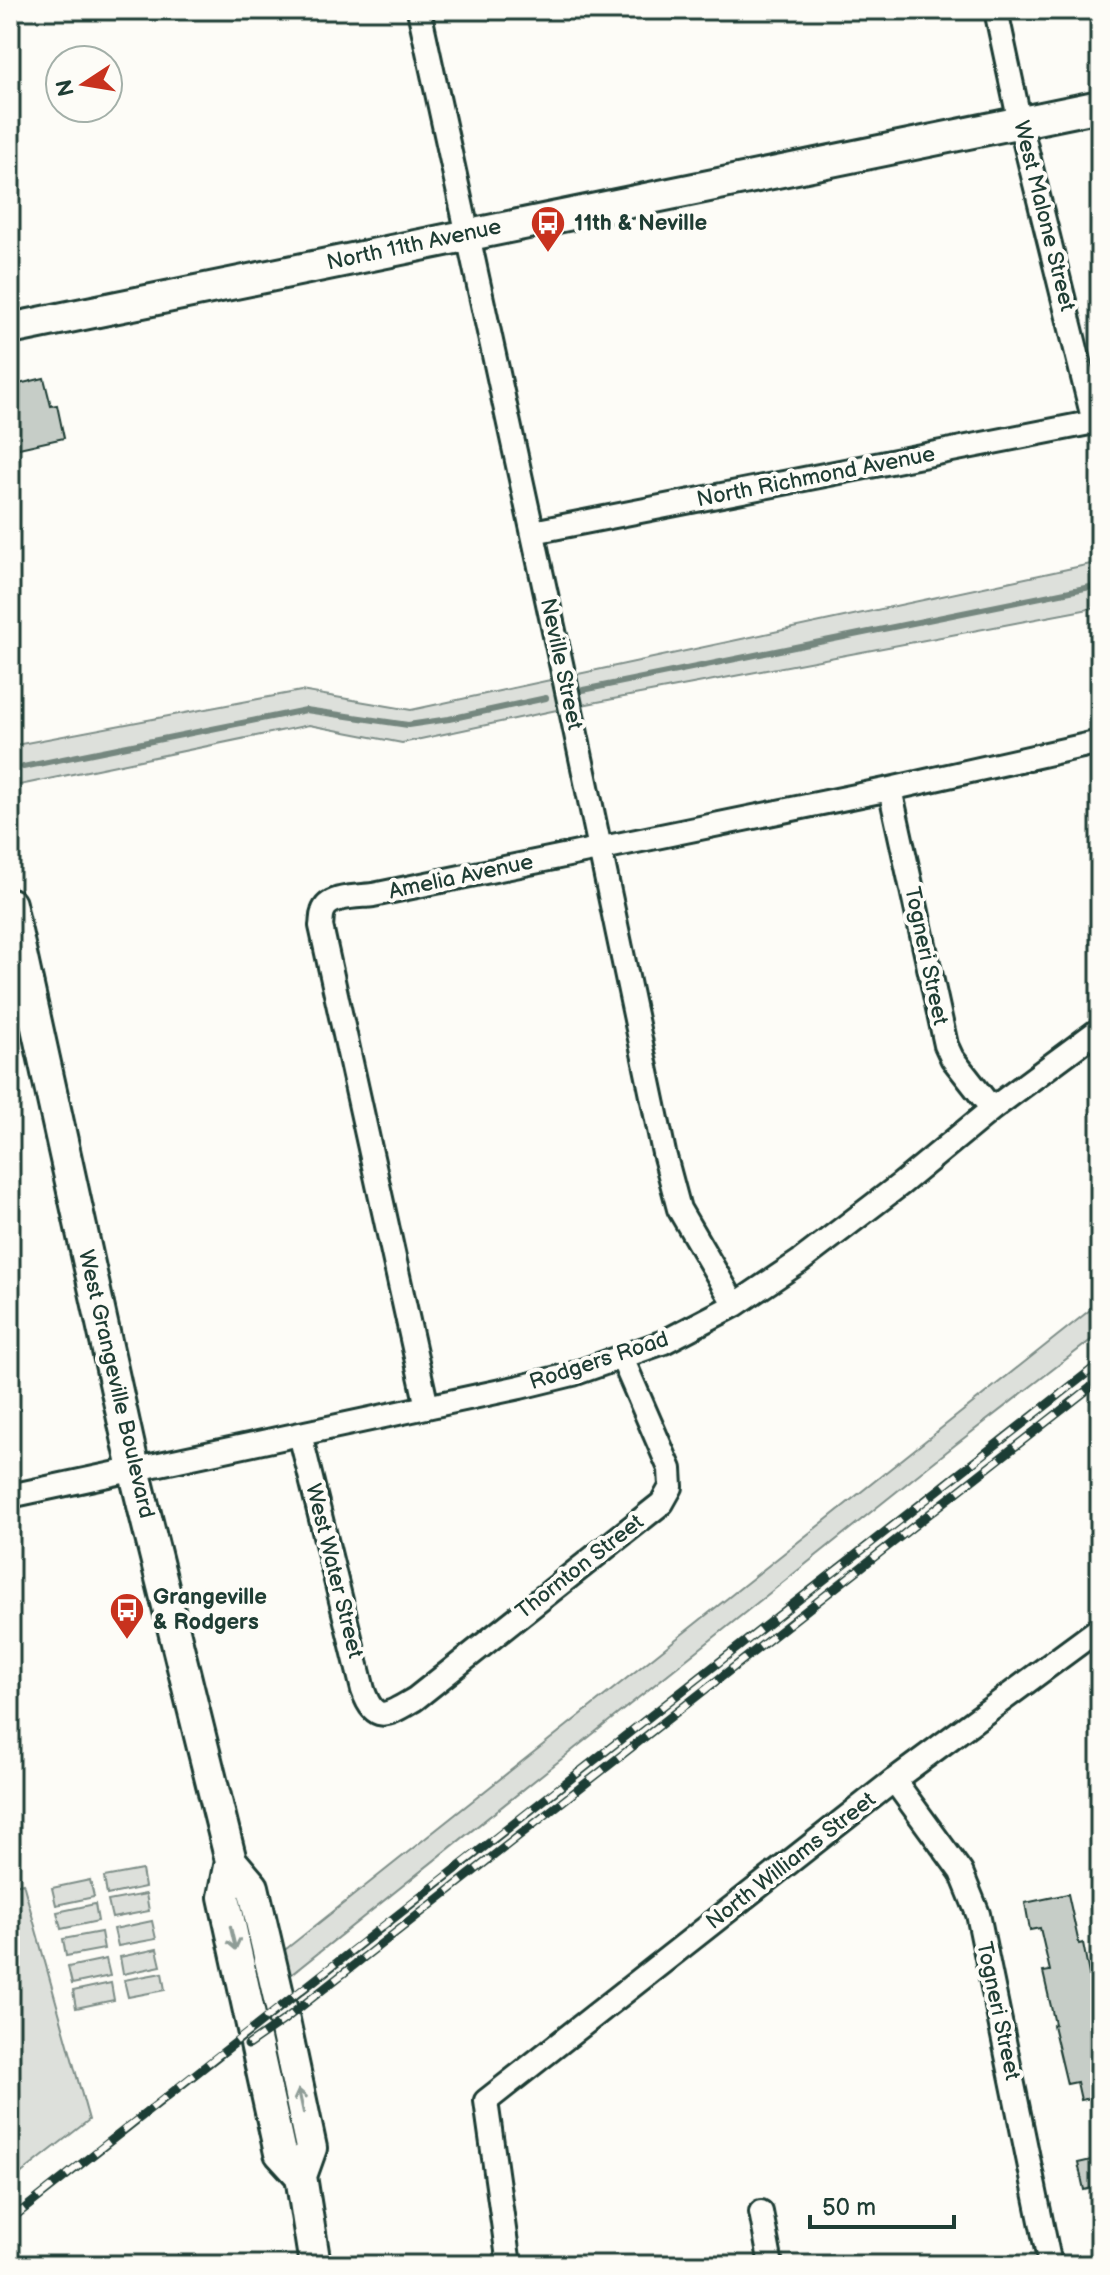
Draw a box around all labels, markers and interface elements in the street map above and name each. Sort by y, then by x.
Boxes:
north arrow [44,44,124,124]
text: N [51,77,81,99]
street label: West Malone Street [1007,118,1081,314]
bus stop icon: 11th & Neville [529,204,567,254]
place label: 11th & Neville [574,210,707,237]
street label: North 11th Avenue [324,213,504,277]
street label: North Richmond Avenue [695,441,937,513]
street label: Neville Street [534,596,588,732]
street label: Amelia Avenue [386,849,536,905]
street label: Togneri Street [898,884,954,1028]
street label: West Grangeville Boulevard [72,1247,160,1521]
street label: Rodgers Road [526,1326,672,1396]
street label: West Water Street [299,1481,369,1661]
street label: Thornton Street [511,1509,649,1625]
place label: Grangeville & Rodgers [153,1584,267,1636]
bus stop icon: Grangeville & Rodgers [108,1591,146,1641]
street label: North Williams Street [701,1786,881,1936]
one-way arrow [226,1924,241,1950]
street label: Togneri Street [970,1939,1026,2083]
one-way arrow [293,2089,308,2114]
scale bar [810,2179,954,2229]
text: 50 m [822,2193,876,2222]

